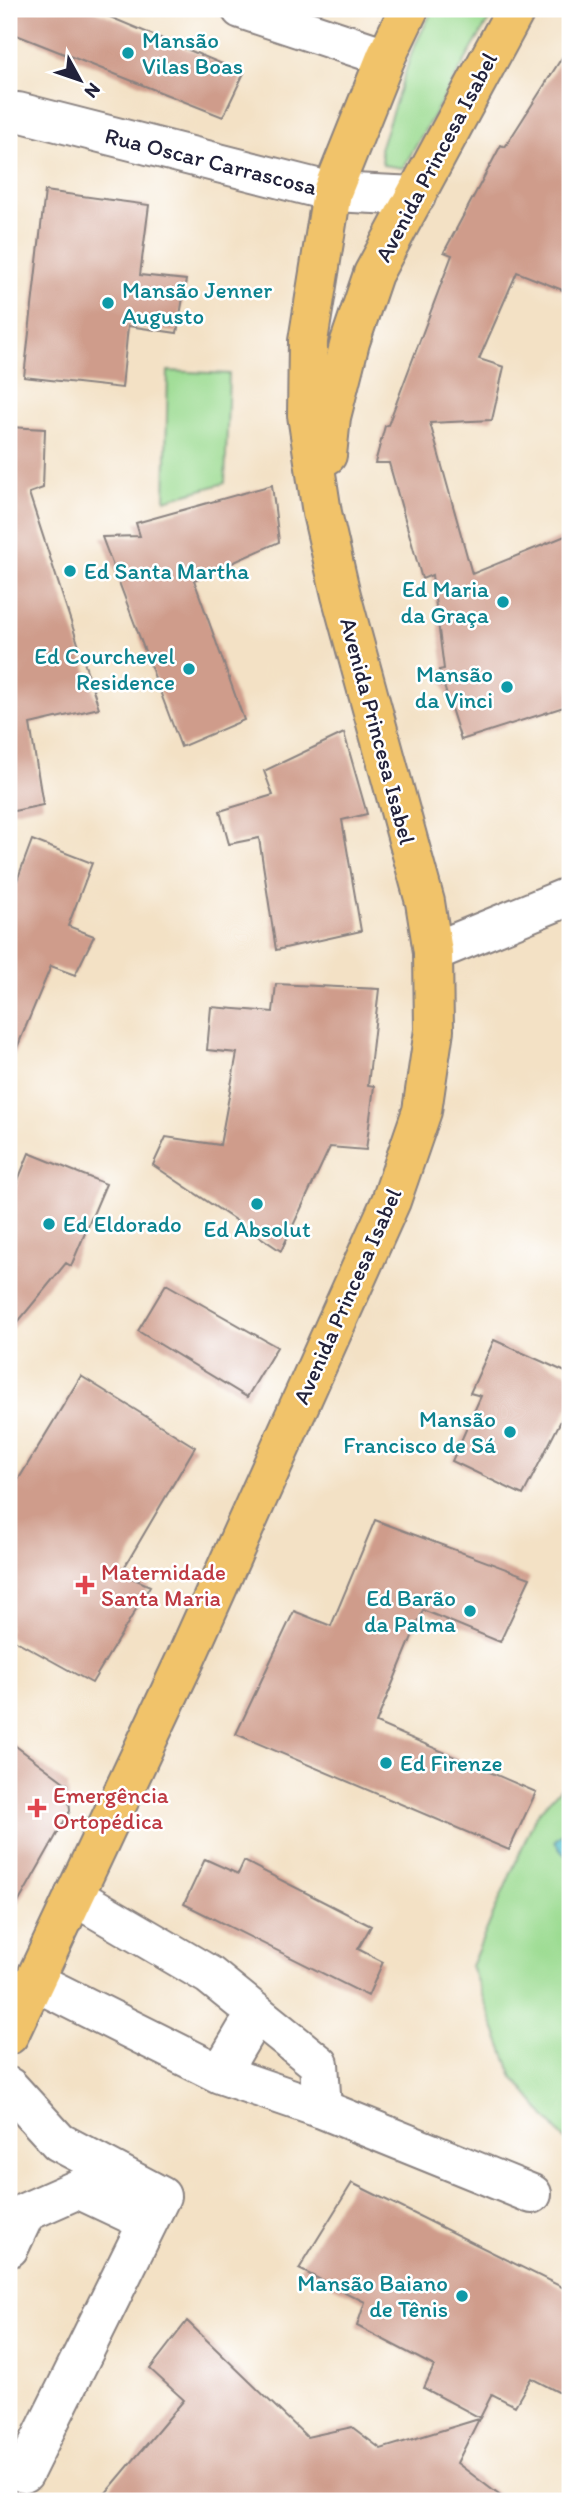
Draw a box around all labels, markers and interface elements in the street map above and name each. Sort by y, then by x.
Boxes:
place label: Mansão Vilas Boas [142,26,243,80]
marker: Mansão Vilas Boas [120,45,136,61]
north arrow [46,46,116,116]
street label: Avenida Princesa Isabel [369,47,503,267]
text: N [80,78,106,103]
street label: Rua Oscar Carrascosa [102,121,320,201]
place label: Mansão Jenner Augusto [122,276,272,330]
marker: Mansão Jenner Augusto [100,295,116,311]
place label: Ed Santa Martha [84,557,249,585]
marker: Ed Santa Martha [62,563,78,579]
place label: Ed Maria da Graça [401,575,489,629]
marker: Ed Maria da Graça [495,594,511,610]
street label: Avenida Princesa Isabel [334,615,422,848]
place label: Ed Courchevel Residence [34,642,175,696]
place label: Mansão da Vinci [415,660,493,714]
marker: Ed Courchevel Residence [181,661,197,677]
marker: Mansão da Vinci [499,679,515,695]
street label: Avenida Princesa Isabel [287,1183,407,1408]
marker: Ed Absolut [249,1196,265,1212]
place label: Ed Eldorado [63,1210,182,1238]
place label: Ed Absolut [203,1215,311,1243]
marker: Ed Eldorado [41,1216,57,1232]
place label: Mansão Francisco de Sá [343,1405,496,1459]
marker: Mansão Francisco de Sá [502,1424,518,1440]
place label: Maternidade Santa Maria [101,1558,226,1612]
marker: Maternidade Santa Maria [75,1575,95,1595]
place label: Ed Barão da Palma [364,1584,456,1638]
marker: Ed Barão da Palma [462,1603,478,1619]
place label: Ed Firenze [400,1749,503,1777]
marker: Ed Firenze [378,1755,394,1771]
place label: Emergência Ortopédica [53,1781,169,1835]
marker: Emergência Ortopédica [27,1798,47,1818]
place label: Mansão Baiano de Tênis [297,2269,448,2323]
marker: Mansão Baiano de Tênis [454,2288,470,2304]

